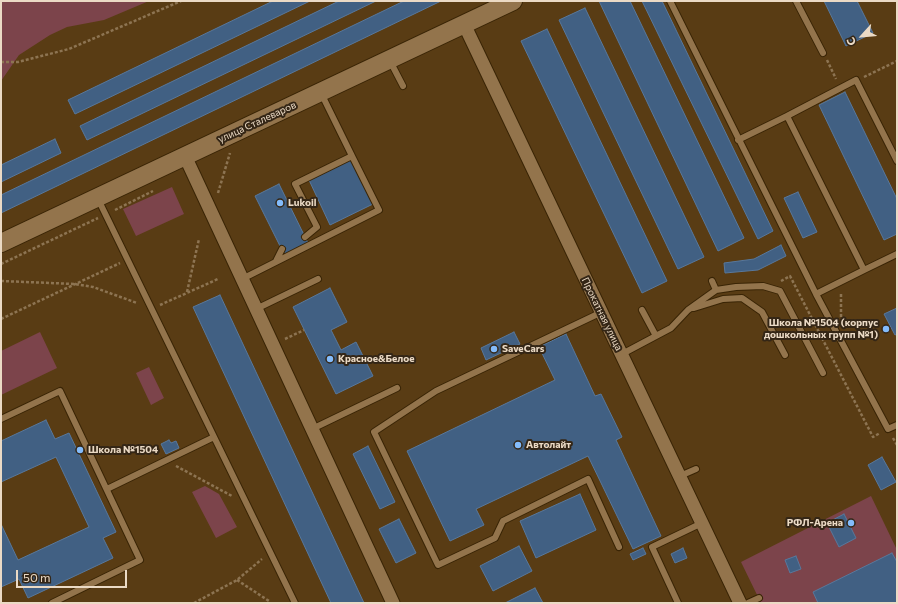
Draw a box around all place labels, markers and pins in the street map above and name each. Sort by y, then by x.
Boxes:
place label: Lukoil [288,197,316,209]
marker: Lukoil [275,198,285,208]
place label: Школа №1504 (корпус дошкольных групп №1) [764,317,878,340]
marker: Школа №1504 (корпус дошкольных групп №1) [881,324,891,334]
place label: SaveCars [502,343,544,355]
marker: SaveCars [489,344,499,354]
place label: Красное&Белое [338,353,415,365]
marker: Красное&Белое [325,354,335,364]
place label: Автолайт [526,439,571,451]
marker: Автолайт [513,440,523,450]
place label: Школа №1504 [88,444,158,456]
marker: Школа №1504 [75,445,85,455]
place label: РФЛ-Арена [787,517,843,529]
marker: РФЛ-Арена [846,518,856,528]

